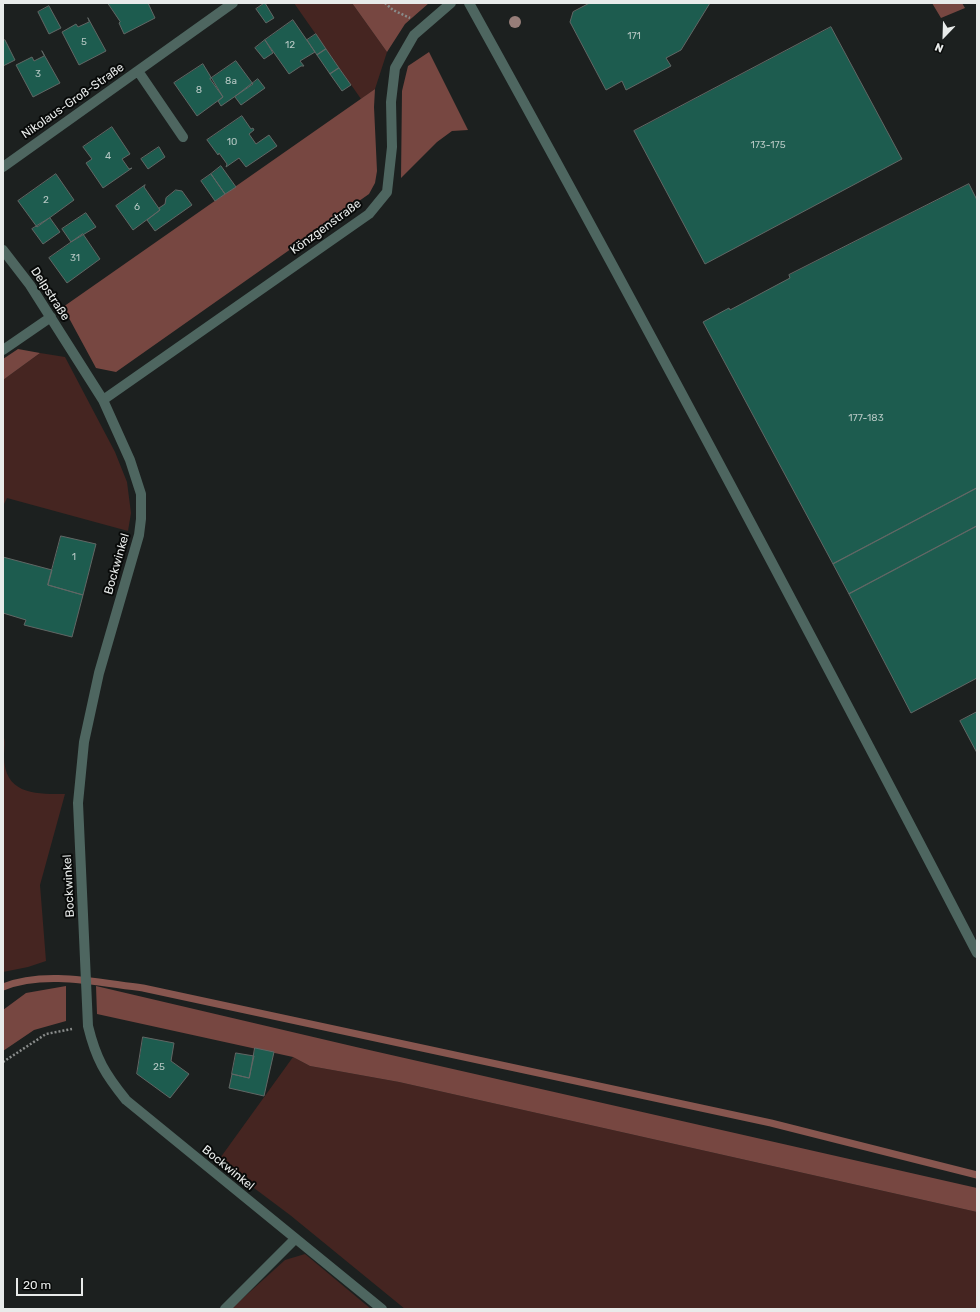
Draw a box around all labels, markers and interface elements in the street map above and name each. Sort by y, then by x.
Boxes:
north arrow [924,16,964,56]
house number: 171 [627,30,641,42]
house number: 5 [81,36,87,48]
house number: 12 [285,39,295,51]
text: N [933,40,945,55]
street label: Nikolaus-Groß-Straße [19,60,127,142]
house number: 3 [35,68,41,80]
house number: 8a [225,75,237,87]
house number: 8 [196,84,202,96]
house number: 10 [227,136,237,148]
house number: 173-175 [750,139,786,151]
house number: 4 [105,150,111,162]
house number: 2 [43,194,49,206]
street label: Könzgenstraße [288,197,364,257]
house number: 6 [134,201,140,213]
house number: 31 [70,252,80,264]
street label: Delpstraße [27,265,73,323]
house number: 177-183 [848,412,884,424]
street label: Bockwinkel [101,532,133,596]
house number: 1 [72,551,76,563]
street label: Bockwinkel [60,854,78,918]
house number: 25 [153,1061,165,1073]
street label: Bockwinkel [199,1143,257,1193]
scale bar [18,1270,85,1296]
text: 20 m [23,1278,51,1292]

